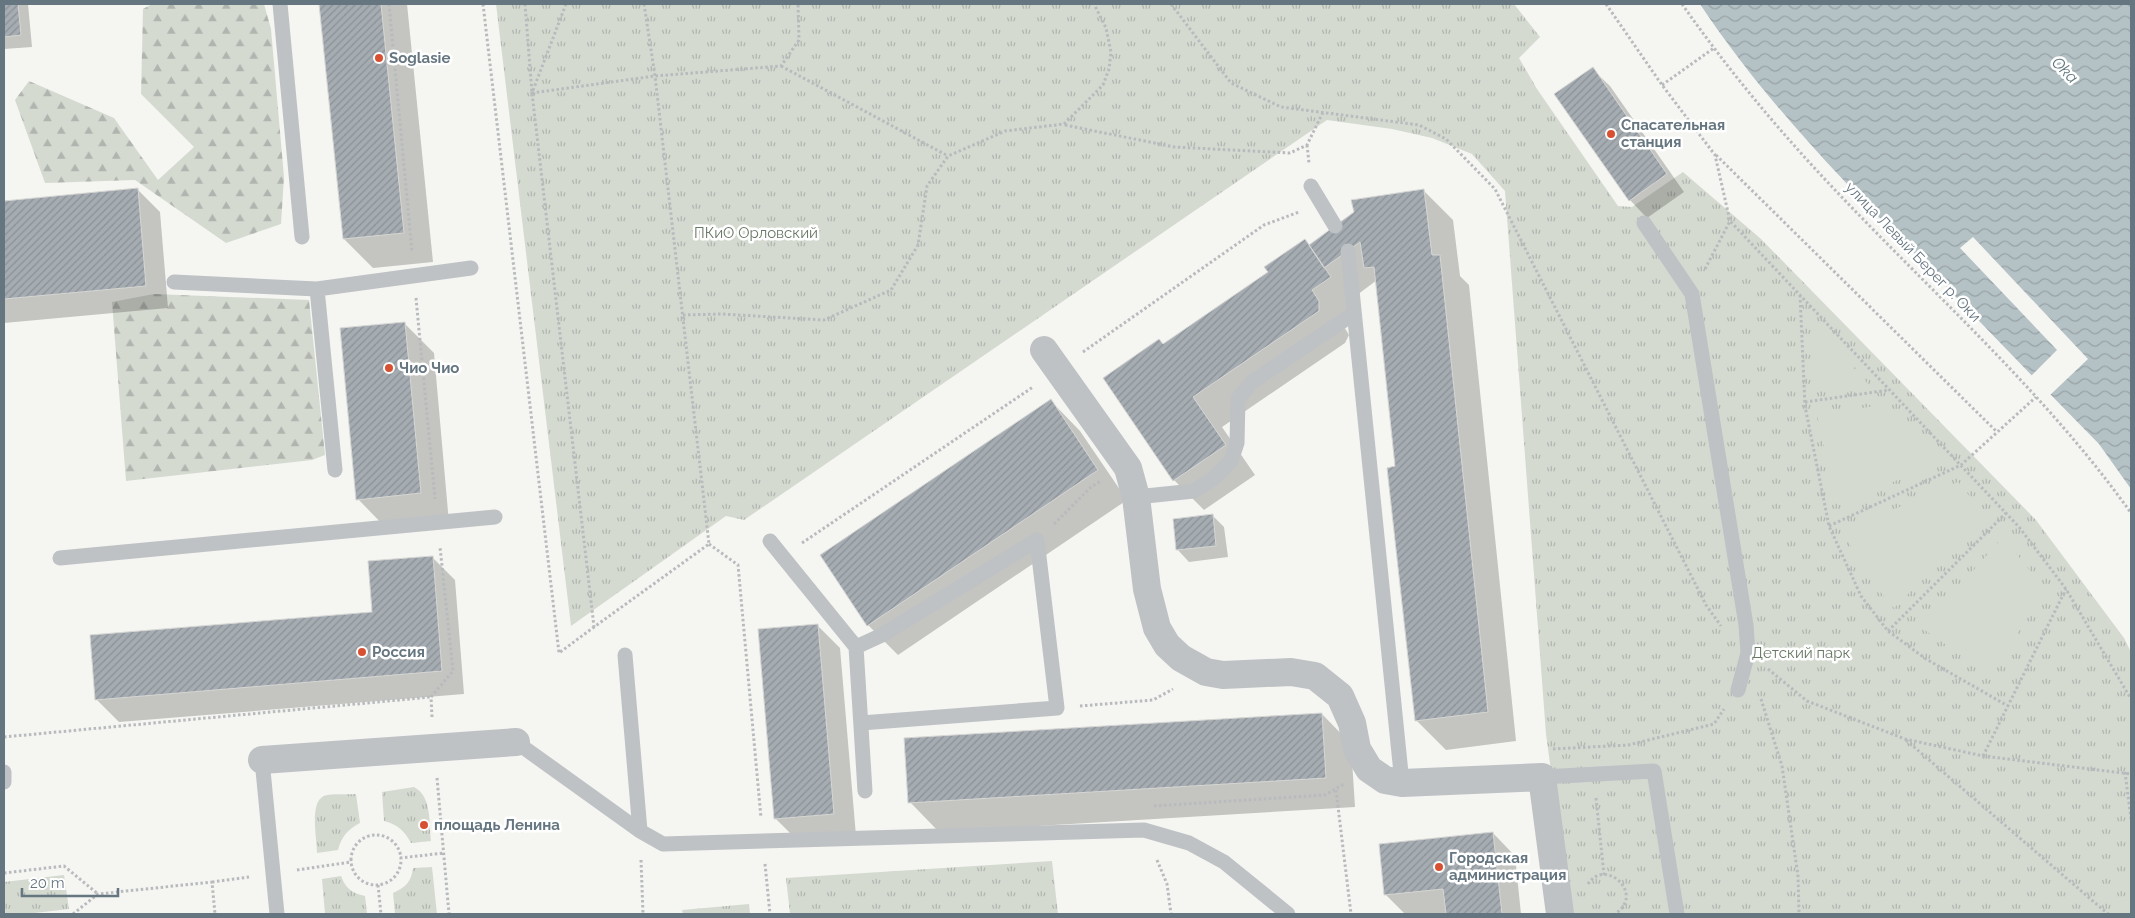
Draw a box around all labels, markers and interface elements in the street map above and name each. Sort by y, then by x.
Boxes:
place label: Soglasie [389,49,450,67]
marker: Soglasie [373,52,385,64]
water label: Oka [2048,53,2082,87]
place label: Спасательная станция [1621,116,1725,151]
marker: Спасательная станция [1605,128,1617,140]
street label: улица Левый Берег р. Оки [1841,178,1985,326]
park label: ПКиО Орловский [694,224,818,242]
place label: Чио Чио [399,359,459,377]
marker: Чио Чио [383,362,395,374]
place label: Россия [372,643,425,661]
park label: Детский парк [1752,644,1851,662]
marker: Россия [356,646,368,658]
place label: площадь Ленина [434,816,560,834]
marker: площадь Ленина [418,819,430,831]
place label: Городская администрация [1449,849,1566,884]
marker: Городская администрация [1433,861,1445,873]
scale bar [22,866,119,898]
text: 20 m [30,874,65,892]

